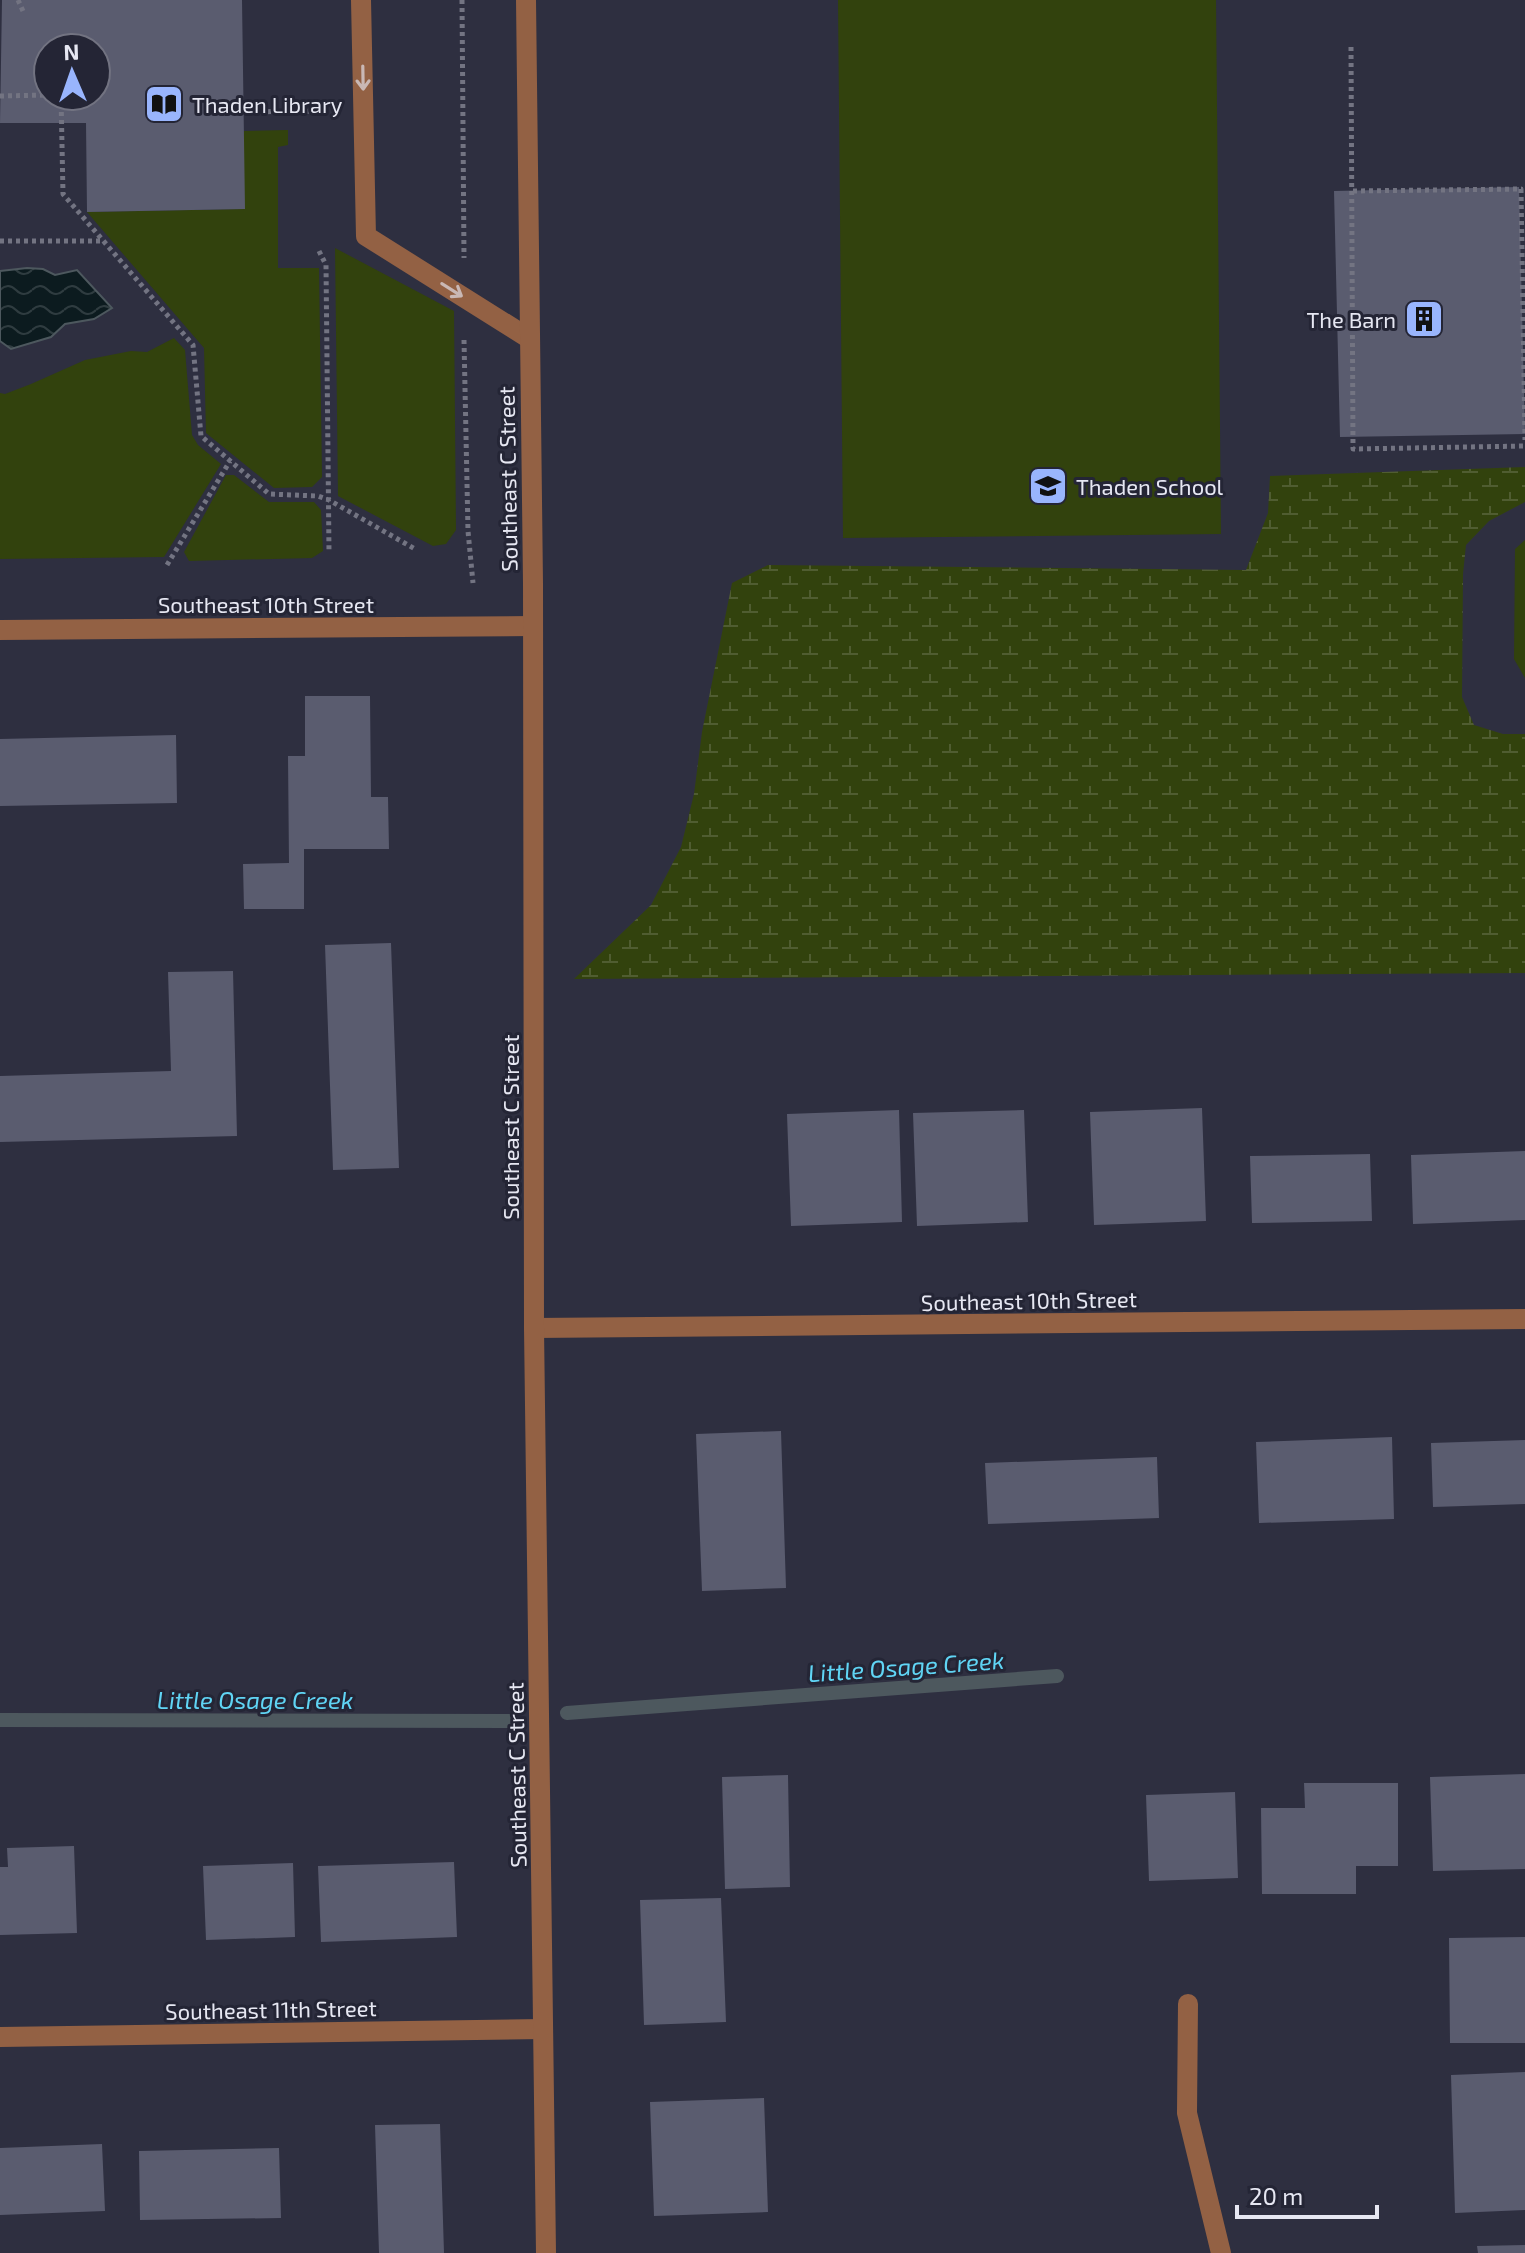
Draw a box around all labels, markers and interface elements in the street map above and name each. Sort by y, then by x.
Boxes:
north arrow [32,32,112,112]
text: N [63,38,80,64]
one-way arrow [355,64,371,91]
library icon: Thaden Library [143,83,185,125]
place label: Thaden Library [192,91,343,117]
one-way arrow [440,283,463,299]
building icon: The Barn [1403,298,1445,340]
place label: The Barn [1306,306,1396,332]
street label: Southeast C Street [492,386,522,572]
school or university icon: Thaden School [1027,465,1069,507]
place label: Thaden School [1076,473,1224,499]
street label: Southeast 10th Street [158,591,374,617]
street label: Southeast C Street [497,1034,523,1220]
street label: Southeast 10th Street [921,1285,1137,1315]
water label: Little Osage Creek [807,1645,1005,1687]
street label: Southeast C Street [501,1682,531,1868]
water label: Little Osage Creek [157,1685,353,1714]
street label: Southeast 11th Street [165,1994,377,2024]
scale bar [1237,2169,1377,2219]
text: 20 m [1249,2181,1303,2210]

